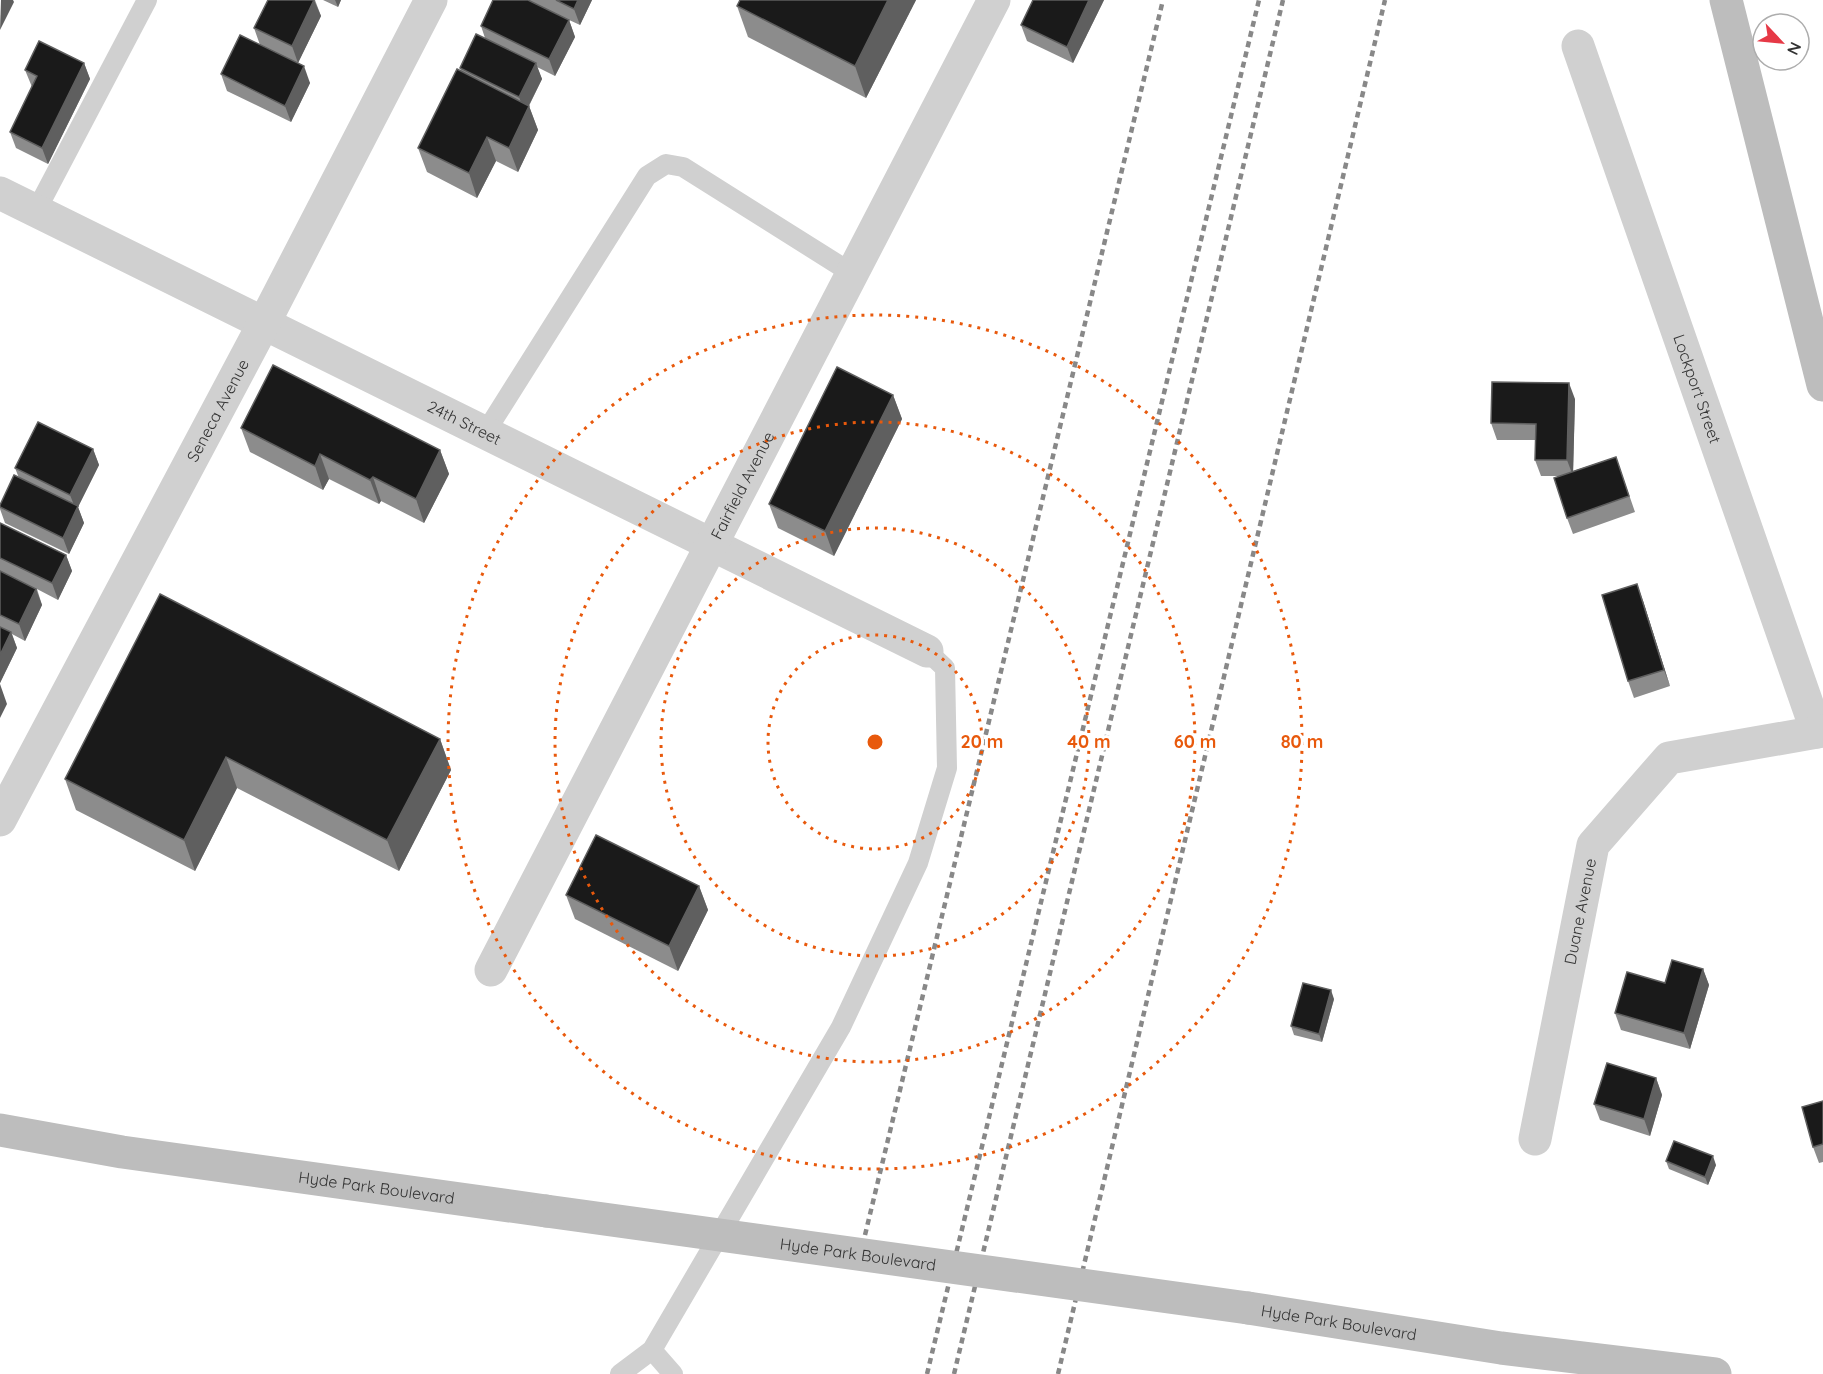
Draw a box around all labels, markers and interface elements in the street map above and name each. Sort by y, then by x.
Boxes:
north arrow [1751,12,1811,72]
text: N [1783,39,1806,58]
street label: Lockport Street [1669,332,1726,446]
street label: Seneca Avenue [182,355,253,465]
street label: 24th Street [424,396,505,449]
street label: Fairfield Avenue [706,428,779,543]
text: 20 m [961,730,1003,753]
text: 40 m [1067,730,1111,753]
text: 60 m [1174,730,1216,753]
text: 80 m [1281,730,1323,753]
centre of rings [865,732,885,752]
street label: Duane Avenue [1560,857,1600,966]
street label: Hyde Park Boulevard [297,1167,456,1208]
street label: Hyde Park Boulevard [779,1233,937,1275]
street label: Hyde Park Boulevard [1260,1300,1418,1345]

